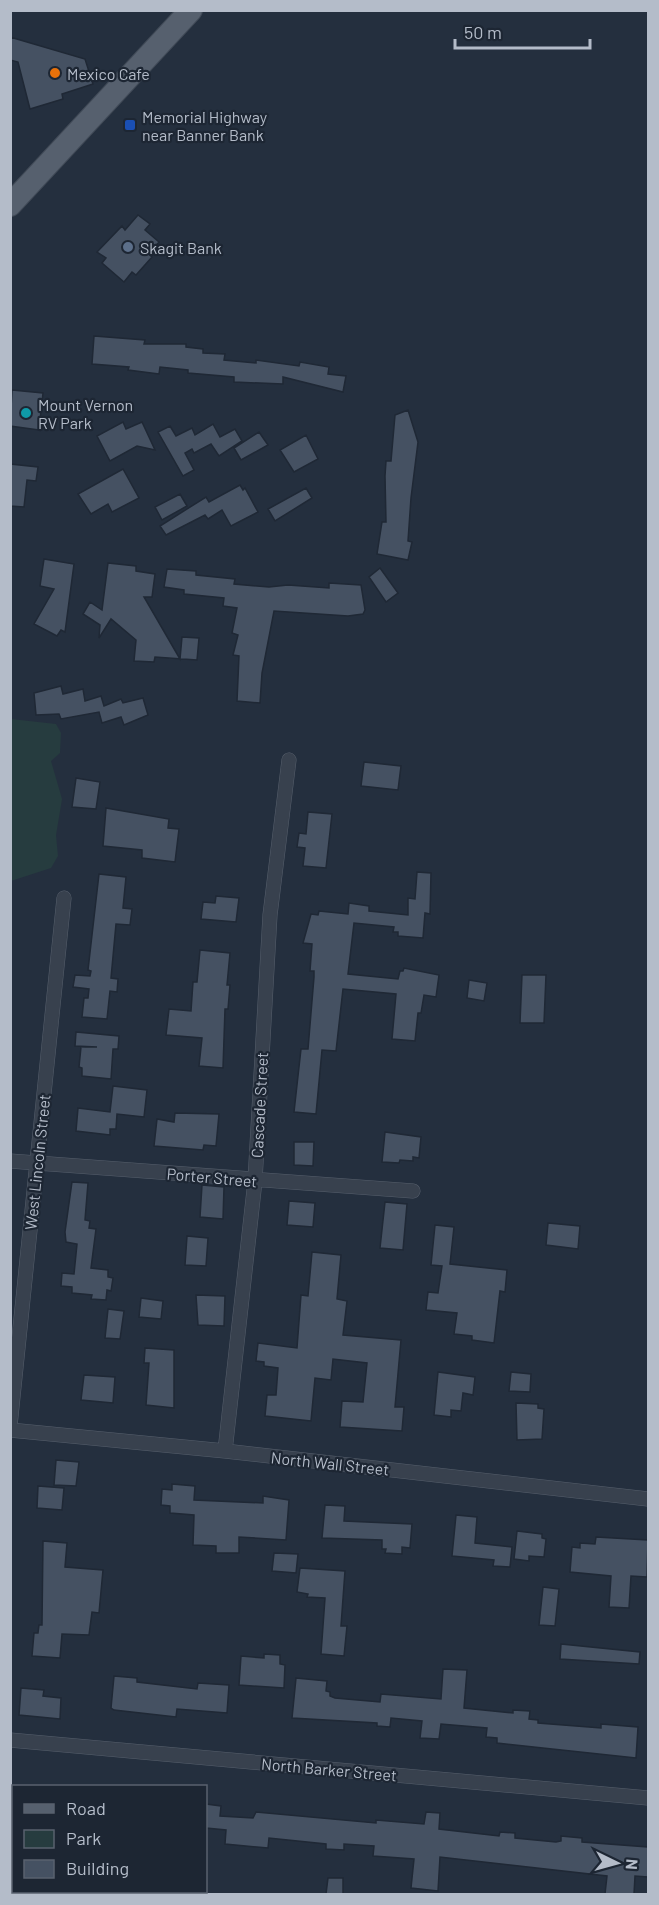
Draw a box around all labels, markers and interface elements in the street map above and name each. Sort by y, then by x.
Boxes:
scale bar [455,12,590,50]
text: 50 m [464,21,502,43]
place label: Mexico Cafe [67,64,150,83]
marker: Mexico Cafe [48,66,62,80]
place label: Memorial Highway near Banner Bank [142,107,268,144]
marker: Memorial Highway near Banner Bank [123,118,137,132]
place label: Skagit Bank [140,238,222,257]
marker: Skagit Bank [121,240,135,254]
place label: Mount Vernon RV Park [38,395,133,432]
marker: Mount Vernon RV Park [19,406,33,420]
street label: Cascade Street [247,1052,271,1158]
street label: West Lincoln Street [20,1093,54,1231]
street label: Porter Street [166,1164,258,1190]
street label: North Wall Street [270,1447,390,1479]
street label: North Barker Street [260,1754,398,1784]
legend [12,1785,207,1893]
text: Road [66,1797,106,1819]
text: Park [66,1827,101,1849]
north arrow [587,1833,647,1893]
text: Building [66,1857,129,1879]
text: N [623,1858,642,1870]

